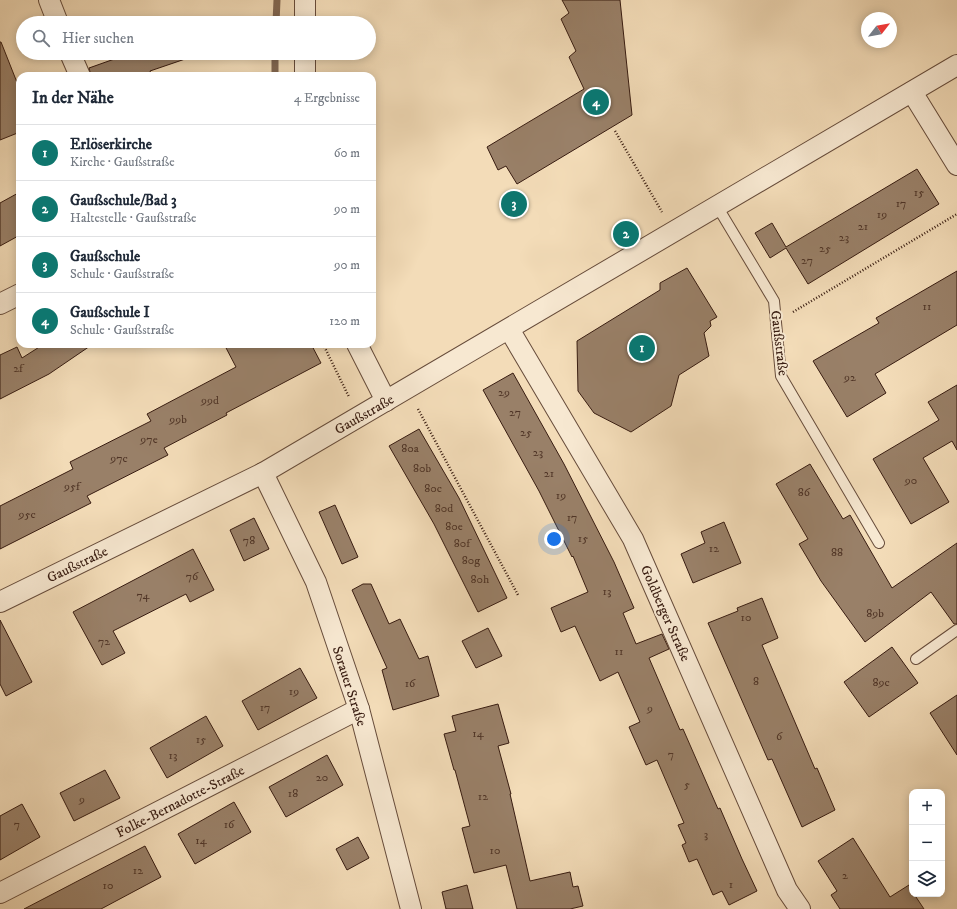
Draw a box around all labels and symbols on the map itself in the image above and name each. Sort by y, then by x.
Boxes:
north arrow [861,12,897,48]
pin: 4 [583,87,609,117]
house number: 15 [914,185,924,200]
pin: 3 [501,189,527,219]
house number: 17 [896,196,906,211]
house number: 19 [877,207,887,222]
pin: 2 [613,219,639,249]
house number: 21 [858,219,868,234]
house number: 23 [839,230,849,245]
house number: 25 [819,241,831,256]
house number: 27 [801,253,813,268]
house number: 11 [923,299,931,314]
street label: Gaußstraße [766,309,792,377]
pin: 1 [629,333,655,363]
house number: 2f [13,361,25,376]
house number: 92 [843,370,856,385]
house number: 29 [498,385,510,400]
street label: Gaußstraße [332,391,398,439]
house number: 99d [200,393,219,408]
house number: 27 [509,405,521,420]
house number: 99b [168,412,187,427]
house number: 25 [520,425,532,440]
house number: 97e [139,432,158,447]
house number: 80a [401,441,420,456]
house number: 23 [533,445,543,460]
house number: 97c [109,451,128,466]
house number: 80b [413,461,431,476]
house number: 21 [544,466,554,481]
house number: 90 [904,473,917,488]
house number: 95f [63,479,82,494]
house number: 80c [424,481,442,496]
house number: 86 [798,485,811,500]
house number: 19 [556,488,566,503]
house number: 80d [435,501,453,516]
house number: 95c [17,507,36,522]
house number: 17 [567,510,577,525]
house number: 80e [445,519,463,534]
your location [544,529,564,549]
house number: 15 [578,531,588,546]
house number: 78 [243,533,255,548]
house number: 80f [454,536,472,551]
house number: 12 [709,541,719,556]
street label: Gaußstraße [44,542,111,587]
house number: 88 [831,545,843,560]
house number: 80g [462,553,480,568]
street label: Goldberger Straße [636,563,694,664]
house number: 76 [186,569,199,584]
house number: 80h [471,572,490,587]
house number: 13 [603,584,611,599]
house number: 74 [136,588,151,603]
house number: 89b [866,606,884,621]
house number: 10 [741,610,751,625]
house number: 72 [98,634,110,649]
street label: Sorauer Straße [328,644,371,729]
house number: 11 [615,644,623,659]
house number: 8 [753,674,759,689]
house number: 89c [872,675,890,690]
house number: 16 [405,676,416,691]
house number: 19 [289,684,299,699]
house number: 17 [260,700,270,715]
house number: 9 [646,701,653,716]
house number: 14 [472,726,485,741]
house number: 6 [776,729,783,744]
house number: 15 [196,732,206,747]
house number: 7 [668,747,674,762]
house number: 13 [169,748,177,763]
street label: Folke-Bernadotte-Straße [113,762,248,842]
house number: 20 [316,770,328,785]
house number: 5 [684,777,690,792]
house number: 18 [288,786,298,801]
house number: 12 [478,789,488,804]
house number: 9 [78,792,85,807]
house number: 7 [14,817,20,832]
house number: 16 [224,817,235,832]
house number: 3 [704,827,708,842]
house number: 14 [195,833,208,848]
house number: 10 [490,843,500,858]
house number: 12 [133,863,143,878]
house number: 2 [842,868,848,883]
house number: 1 [729,877,733,892]
house number: 10 [103,878,113,893]

